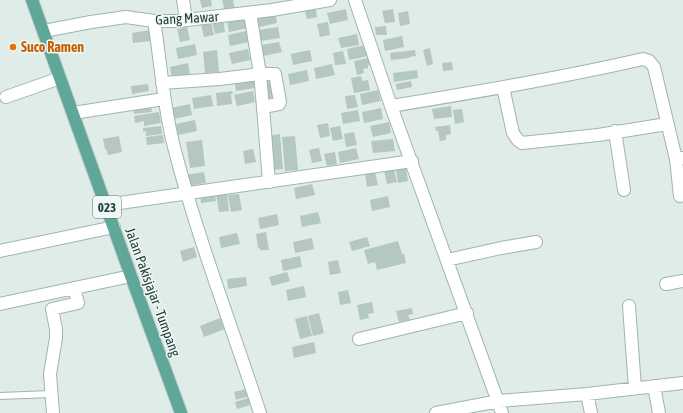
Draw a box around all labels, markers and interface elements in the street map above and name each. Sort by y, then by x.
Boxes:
street label: Gang Mawar [155,8,220,28]
place label: Suco Ramen [21,39,84,55]
marker: Suco Ramen [8,42,18,52]
road number: 023 [93,196,121,218]
street label: Jalan Pakisjajar - Tumpang [122,225,184,359]

